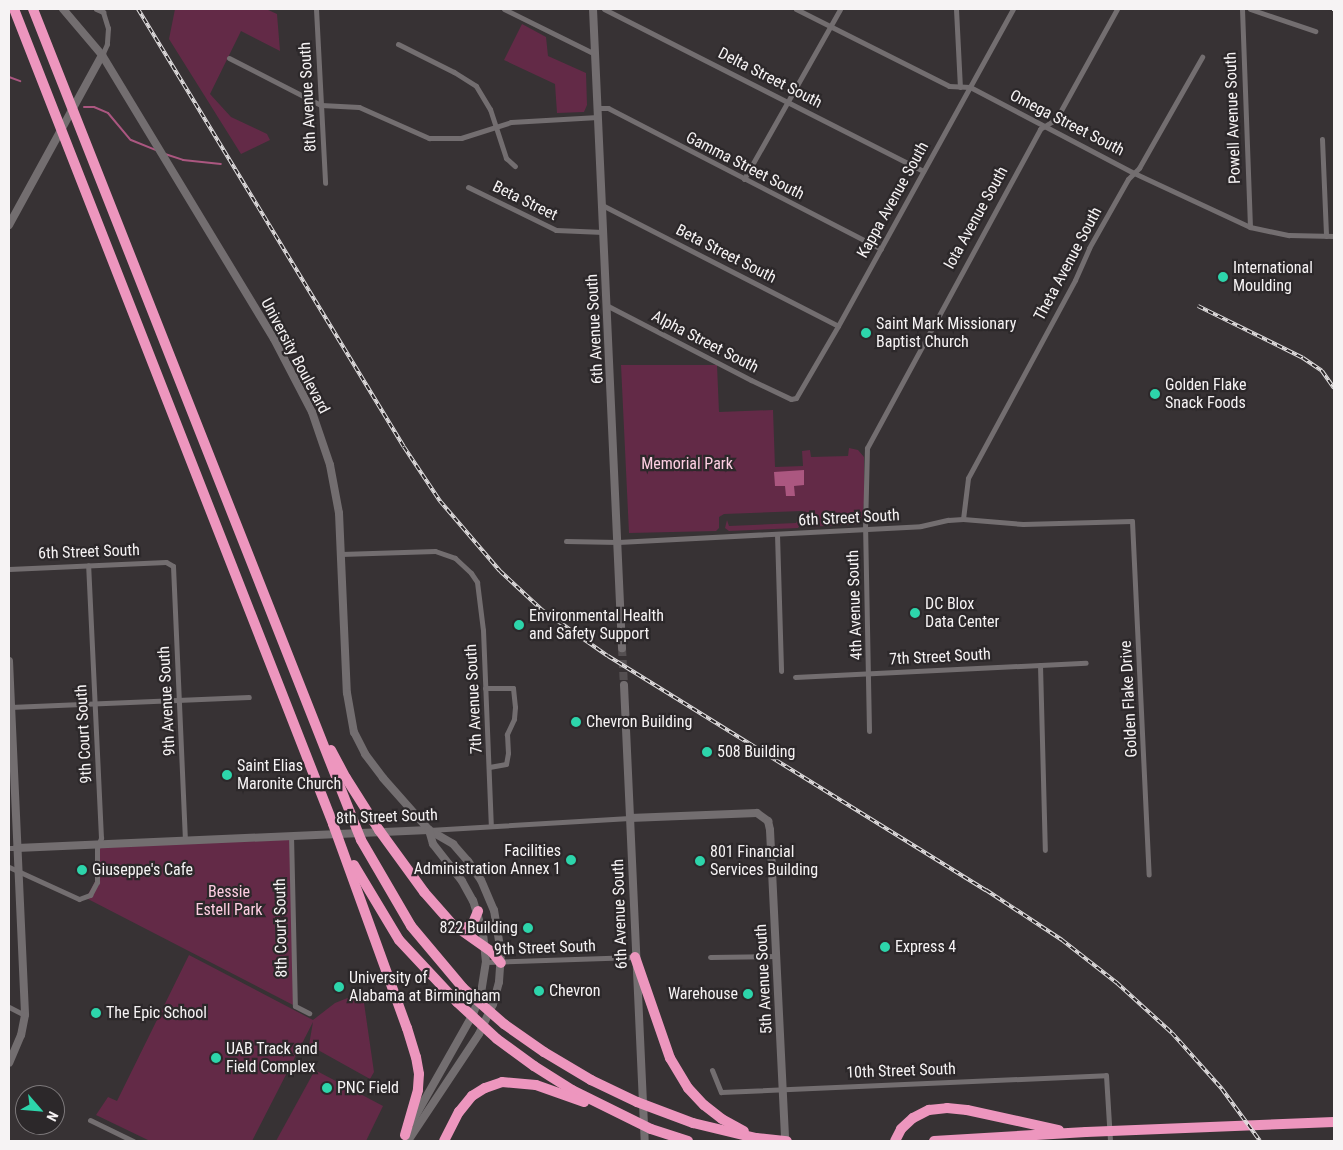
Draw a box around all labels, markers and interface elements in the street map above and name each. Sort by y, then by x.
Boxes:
street label: 8th Avenue South [296,41,320,153]
street label: Delta Street South [715,44,825,112]
street label: Powell Avenue South [1221,52,1245,184]
street label: Omega Street South [1006,86,1128,160]
street label: Gamma Street South [683,128,807,204]
street label: Kappa Avenue South [853,139,933,261]
street label: Iota Avenue South [940,163,1012,273]
street label: Beta Street [489,177,561,225]
street label: Theta Avenue South [1030,204,1106,324]
street label: Beta Street South [673,220,779,288]
place label: International Moulding [1233,258,1313,296]
marker: International Moulding [1217,271,1229,283]
street label: 6th Avenue South [583,273,607,385]
street label: University Boulevard [256,295,334,417]
street label: Alpha Street South [648,307,762,377]
place label: Saint Mark Missionary Baptist Church [876,314,1016,352]
marker: Saint Mark Missionary Baptist Church [860,327,872,339]
place label: Golden Flake Snack Foods [1165,375,1247,413]
marker: Golden Flake Snack Foods [1149,388,1161,400]
park label: Memorial Park [641,454,733,474]
street label: 6th Street South [798,506,900,530]
street label: 6th Street South [38,541,140,563]
street label: 4th Avenue South [843,550,867,660]
place label: DC Blox Data Center [925,594,999,632]
place label: Environmental Health and Safety Support [529,606,664,644]
marker: DC Blox Data Center [909,607,921,619]
marker: Environmental Health and Safety Support [513,619,525,631]
street label: Golden Flake Drive [1116,640,1142,758]
street label: 7th Avenue South [462,643,486,755]
street label: 9th Avenue South [155,645,179,757]
street label: 7th Street South [889,645,991,669]
street label: 9th Court South [72,684,96,784]
place label: Chevron Building [586,712,692,732]
marker: Chevron Building [570,716,582,728]
place label: 508 Building [717,742,795,762]
marker: 508 Building [701,746,713,758]
place label: Saint Elias Maronite Church [237,756,341,794]
marker: Saint Elias Maronite Church [221,769,233,781]
street label: 8th Street South [336,806,438,828]
place label: Facilities Administration Annex 1 [414,841,561,879]
place label: 801 Financial Services Building [710,842,818,880]
marker: Facilities Administration Annex 1 [565,854,577,866]
marker: 801 Financial Services Building [694,855,706,867]
street label: 6th Avenue South [608,859,632,969]
place label: Giuseppe's Cafe [92,860,193,880]
marker: Giuseppe's Cafe [76,864,88,876]
street label: 8th Court South [271,878,291,978]
park label: Bessie Estell Park [195,882,263,920]
place label: 822 Building [440,918,518,938]
marker: 822 Building [522,922,534,934]
street label: 5th Avenue South [752,923,776,1035]
street label: 9th Street South [494,937,596,959]
place label: Express 4 [895,937,956,957]
marker: Express 4 [879,941,891,953]
place label: University of Alabama at Birmingham [349,968,501,1006]
marker: University of Alabama at Birmingham [333,981,345,993]
place label: Chevron [549,981,601,1001]
place label: Warehouse [668,984,738,1004]
marker: Chevron [533,985,545,997]
marker: Warehouse [742,988,754,1000]
place label: The Epic School [106,1003,207,1023]
marker: The Epic School [90,1007,102,1019]
place label: UAB Track and Field Complex [226,1039,318,1077]
marker: UAB Track and Field Complex [210,1052,222,1064]
street label: 10th Street South [846,1059,956,1083]
place label: PNC Field [337,1078,399,1098]
marker: PNC Field [321,1082,333,1094]
north arrow [15,1085,65,1135]
text: N [43,1109,62,1124]

